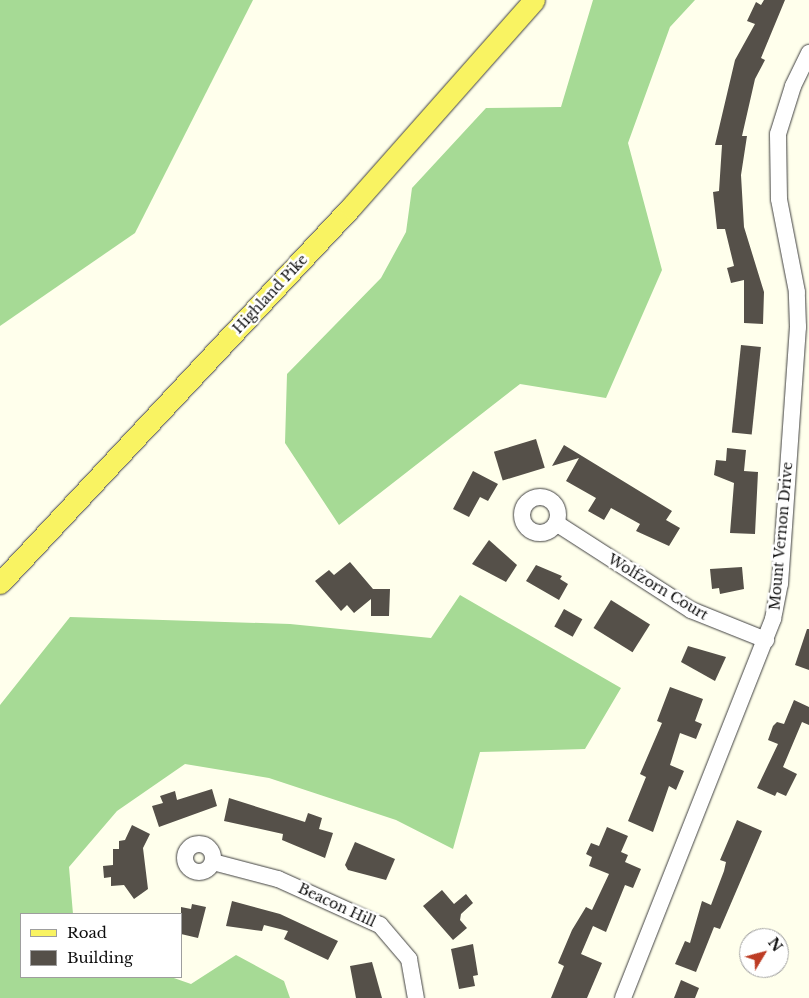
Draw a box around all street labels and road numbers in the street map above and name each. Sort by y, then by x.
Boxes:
street label: Highland Pike [229,251,311,337]
street label: Mount Vernon Drive [766,461,796,611]
street label: Wolfzorn Court [605,550,711,624]
street label: Beacon Hill [296,880,378,930]

